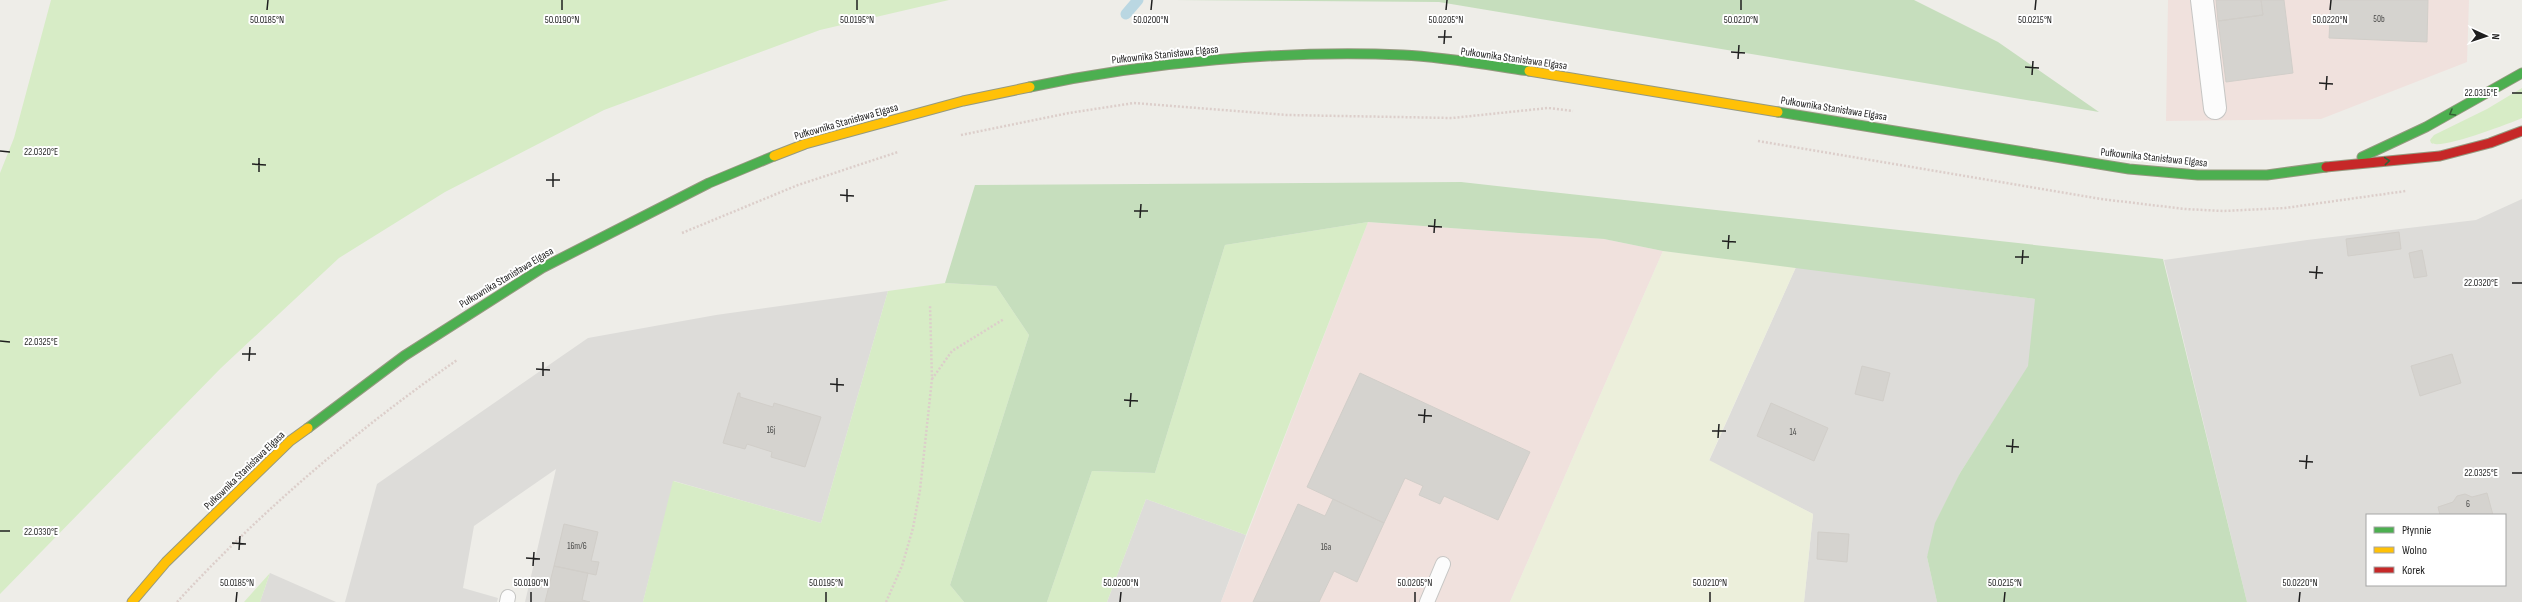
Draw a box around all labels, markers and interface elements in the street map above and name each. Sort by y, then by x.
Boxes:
text: 50.0185°N [250,14,284,26]
text: 50.0190°N [545,14,579,26]
text: 50.0195°N [840,14,874,26]
text: 50.0200°N [1133,14,1169,26]
text: 50.0205°N [1429,14,1463,26]
text: 50.0210°N [1724,14,1758,26]
text: 50.0215°N [2018,14,2052,26]
text: 50.0220°N [2313,14,2348,26]
house number: 50b [2373,14,2385,25]
north arrow [2466,16,2506,56]
text: N [2489,33,2502,40]
street label: Pułkownika Stanisława Elgasa [1111,42,1219,67]
street label: Pułkownika Stanisława Elgasa [1460,45,1568,72]
text: 22.0315°E [2464,87,2498,99]
street label: Pułkownika Stanisława Elgasa [1780,94,1888,123]
street label: Pułkownika Stanisława Elgasa [793,100,900,143]
one-way arrow [2449,108,2456,115]
street label: Pułkownika Stanisława Elgasa [2100,145,2208,170]
text: 22.0320°E [24,146,58,158]
one-way arrow [2384,156,2390,165]
street label: Pułkownika Stanisława Elgasa [457,244,556,311]
text: 22.0320°E [2464,277,2498,289]
text: 22.0325°E [24,336,58,348]
house number: 16j [767,425,776,436]
house number: 14 [1790,427,1797,438]
street label: Pułkownika Stanisława Elgasa [201,428,287,512]
text: 22.0325°E [2464,467,2498,479]
house number: 6 [2466,499,2470,510]
legend [2366,514,2506,586]
text: Płynnie [2402,523,2432,538]
text: 22.0330°E [24,526,58,538]
house number: 16m/6 [567,541,587,552]
house number: 16a [1321,542,1331,553]
text: Wolno [2402,543,2427,558]
text: Korek [2402,563,2425,578]
text: 50.0185°N [220,577,254,589]
text: 50.0190°N [514,577,548,589]
text: 50.0195°N [809,577,843,589]
text: 50.0200°N [1103,577,1139,589]
text: 50.0205°N [1398,577,1432,589]
text: 50.0210°N [1693,577,1727,589]
text: 50.0215°N [1988,577,2022,589]
text: 50.0220°N [2283,577,2318,589]

